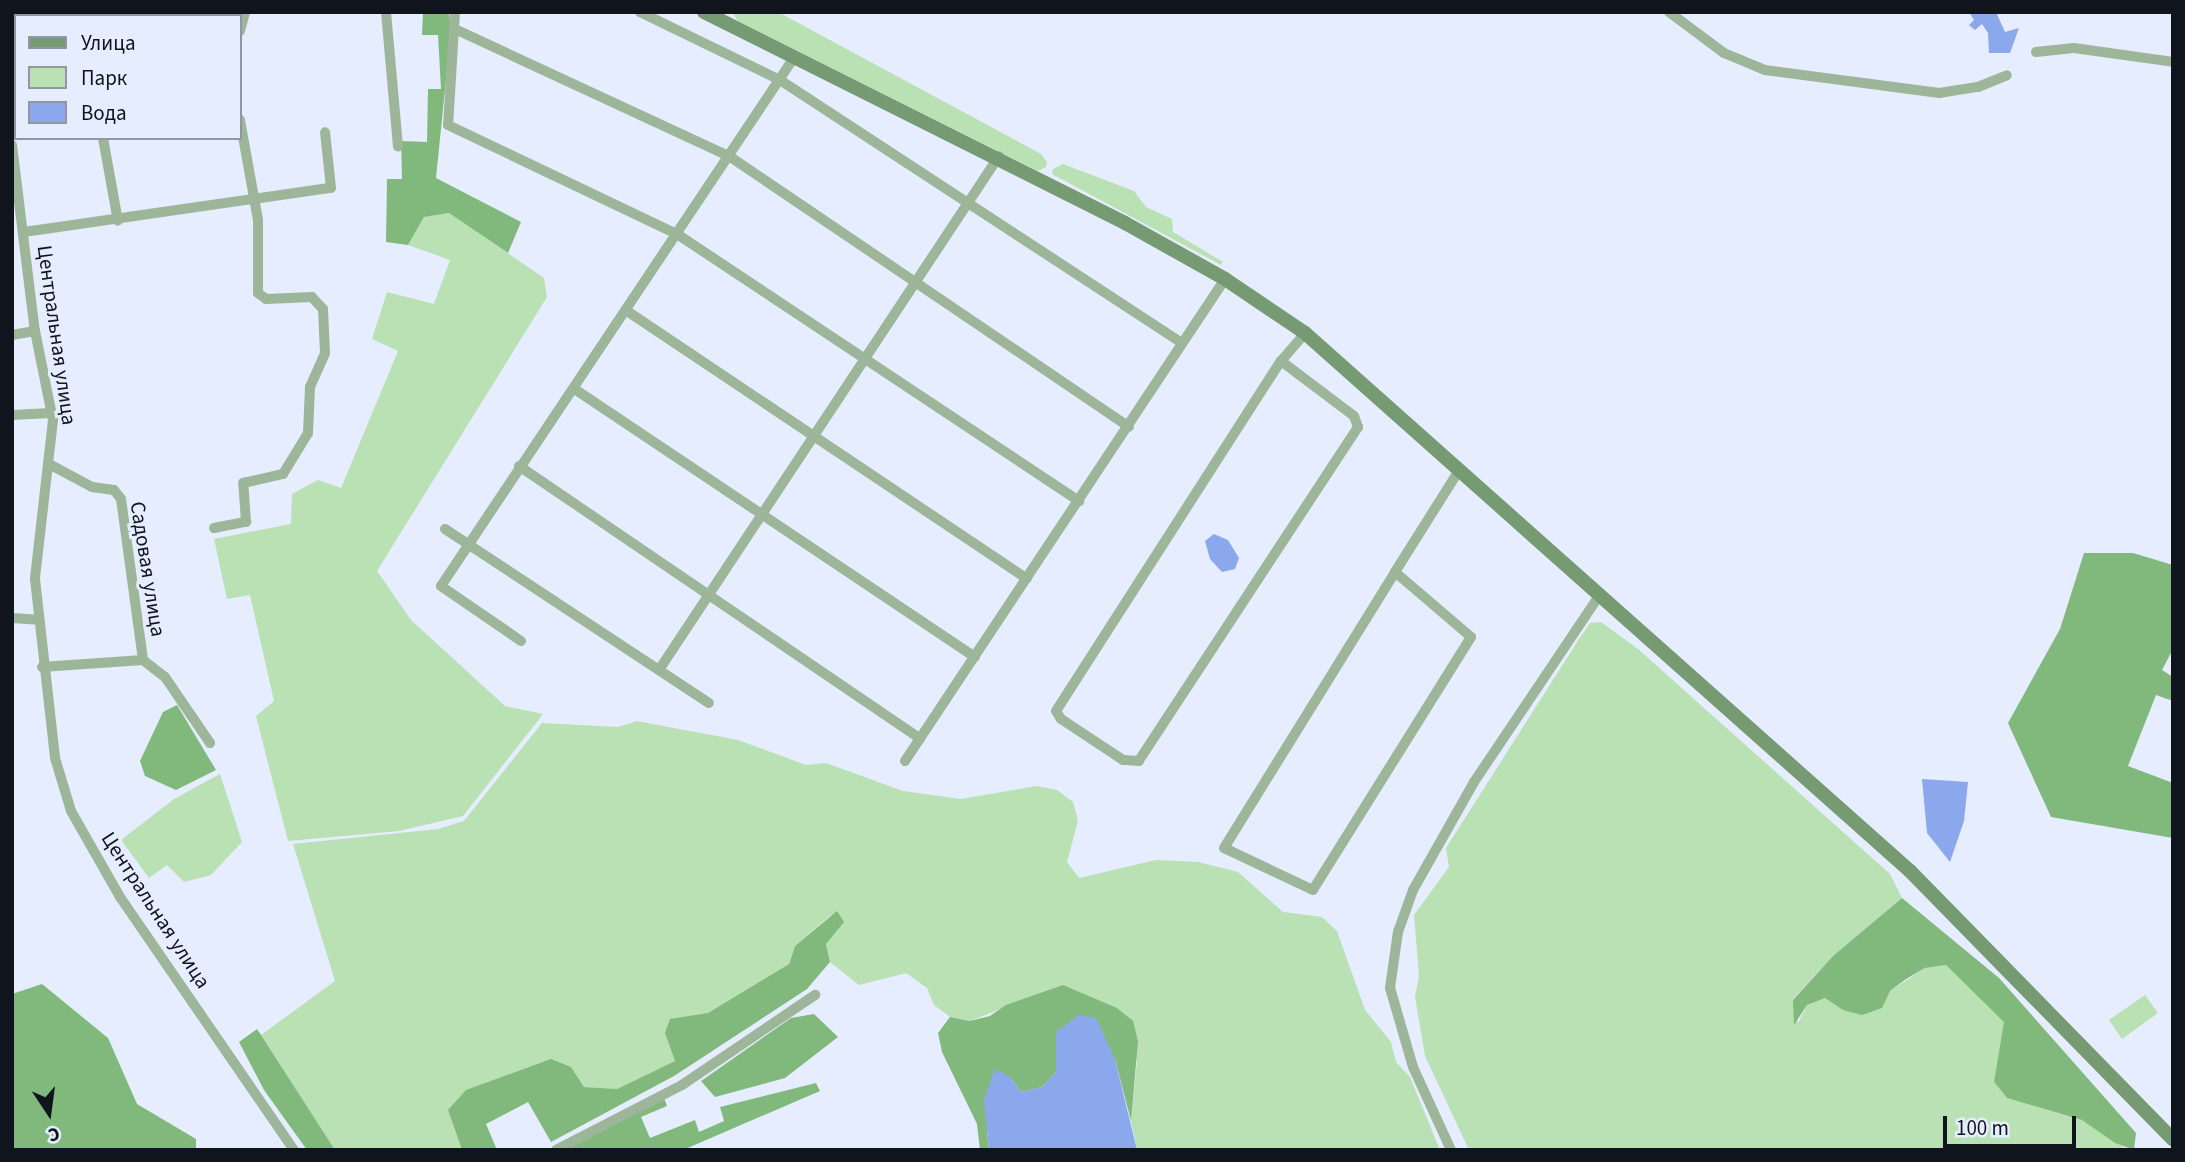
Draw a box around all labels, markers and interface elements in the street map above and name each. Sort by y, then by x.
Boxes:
legend [14,14,242,140]
text: Улица [81,28,136,58]
text: Парк [81,63,127,93]
text: Вода [81,98,127,128]
street label: Центральная улица [32,243,82,427]
street label: Садовая улица [125,500,171,638]
street label: Центральная улица [96,827,216,993]
north arrow [14,1078,84,1148]
scale bar [1947,1102,2080,1146]
text: 100 m [1956,1113,2009,1143]
text: С [45,1120,62,1148]

